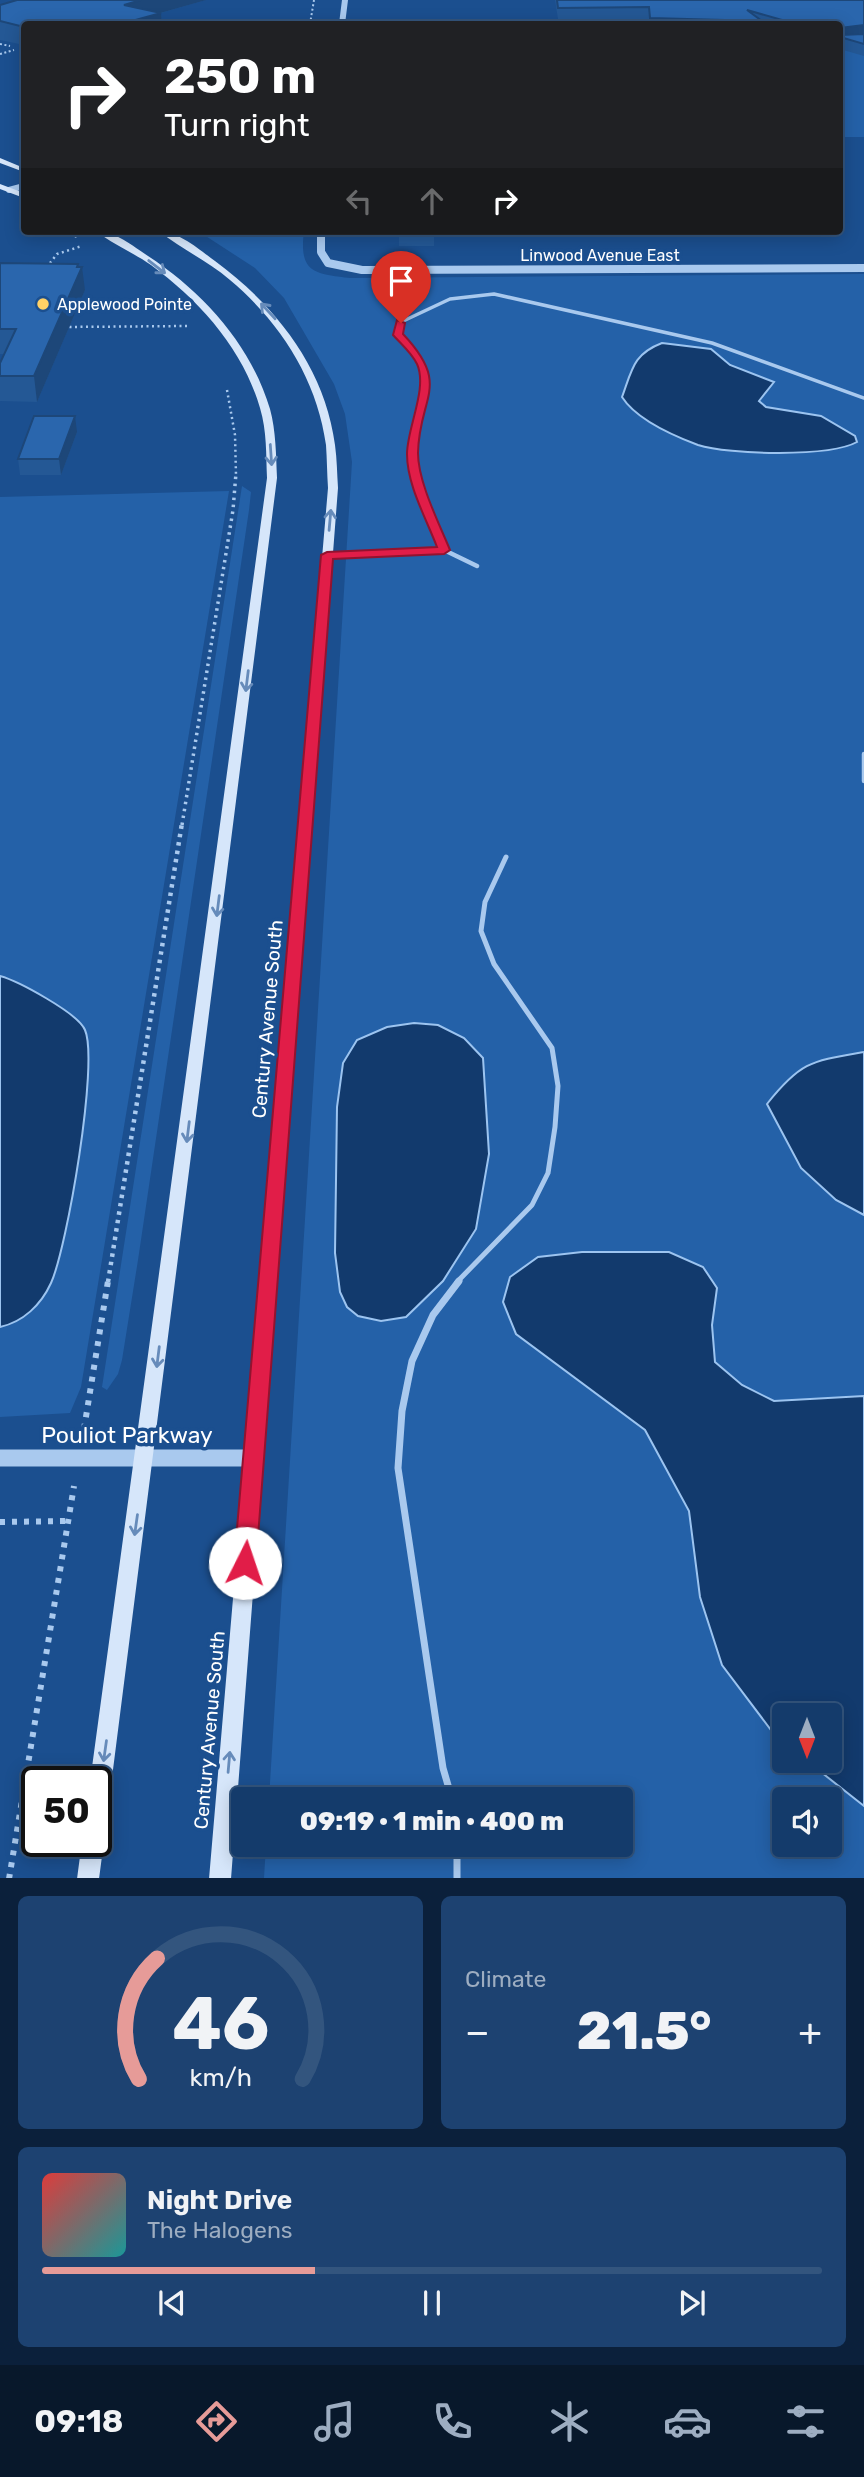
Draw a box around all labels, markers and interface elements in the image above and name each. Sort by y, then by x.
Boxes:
text: 250 m [164,47,316,105]
icon: right [49,49,140,140]
text: Turn right [164,106,309,144]
icon: left [340,182,378,220]
icon: ahead [413,182,451,220]
icon: right [486,182,524,220]
street label: Linwood Avenue East [520,246,680,265]
pin [371,251,431,323]
one-way arrow [148,260,166,275]
icon: arrive [382,262,420,300]
place label: Applewood Pointe [57,295,192,314]
marker: Applewood Pointe [35,296,51,312]
one-way arrow [259,303,276,320]
one-way arrow [265,443,278,466]
one-way arrow [324,510,337,532]
one-way arrow [241,669,254,692]
one-way arrow [211,894,224,917]
street label: Century Avenue South [247,919,288,1119]
one-way arrow [181,1120,194,1143]
one-way arrow [152,1346,165,1368]
street label: Pouliot Parkway [41,1421,213,1449]
one-way arrow [129,1513,142,1536]
position arrow [208,1526,282,1600]
street label: Century Avenue South [189,1630,230,1830]
north arrow [772,1703,842,1773]
map controls [772,1703,842,1857]
one-way arrow [99,1739,112,1762]
one-way arrow [223,1751,236,1773]
speed limit sign: 50 [21,1766,112,1857]
button: sound [772,1787,842,1857]
text: 09:19 · 1 min · 400 m [300,1806,564,1837]
text: Climate [465,1965,546,1993]
text: 46 [172,1981,269,2067]
text: 21.5° [577,2000,711,2062]
text: − [465,2009,490,2055]
text: + [798,2009,822,2055]
text: km/h [189,2062,252,2091]
text: Night Drive [147,2185,292,2216]
text: The Halogens [147,2216,293,2244]
icon: previous [153,2284,191,2322]
icon: pause [413,2284,451,2322]
icon: next [673,2284,711,2322]
icon: directions [192,2397,241,2446]
icon: music [310,2397,359,2446]
icon: phone [428,2397,477,2446]
icon: climate [545,2397,594,2446]
icon: car [663,2397,712,2446]
icon: filters [781,2397,830,2446]
text: 09:18 [34,2402,124,2440]

